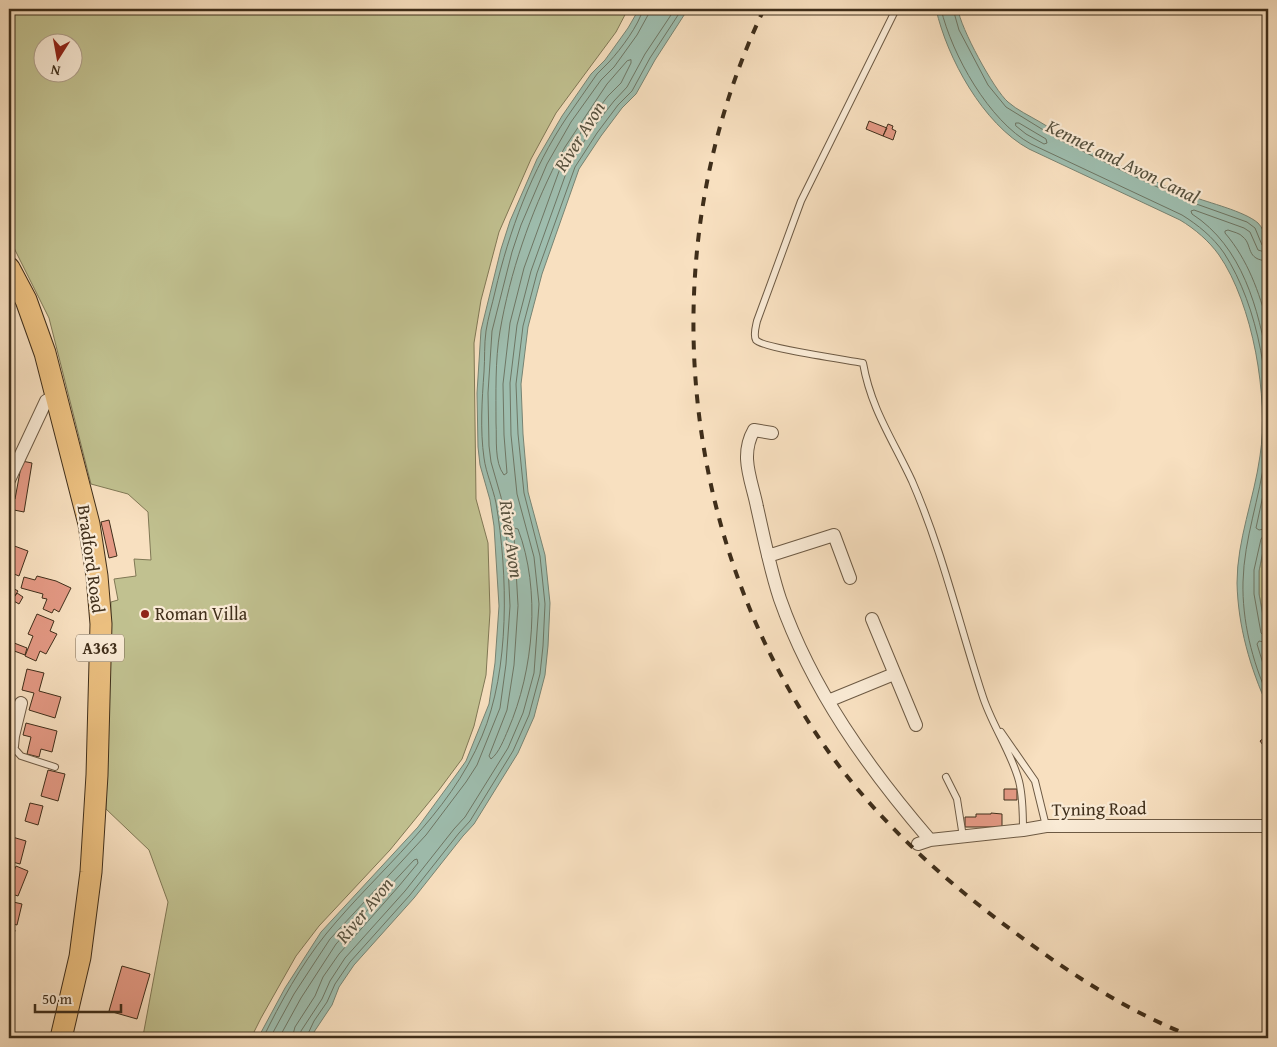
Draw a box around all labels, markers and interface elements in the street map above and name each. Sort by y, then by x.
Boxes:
north arrow [32,32,82,82]
text: N [48,60,62,81]
water label: River Avon [546,95,612,177]
water label: Kennet and Avon Canal [1041,111,1205,210]
water label: River Avon [493,497,531,580]
street label: Bradford Road [71,503,113,615]
place label: Roman Villa [155,600,248,627]
marker: Roman Villa [139,608,151,620]
road number: A363 [76,634,124,661]
street label: Tyning Road [1051,794,1147,823]
water label: River Avon [328,870,400,950]
scale bar [35,982,121,1014]
text: 50 m [42,988,73,1009]

